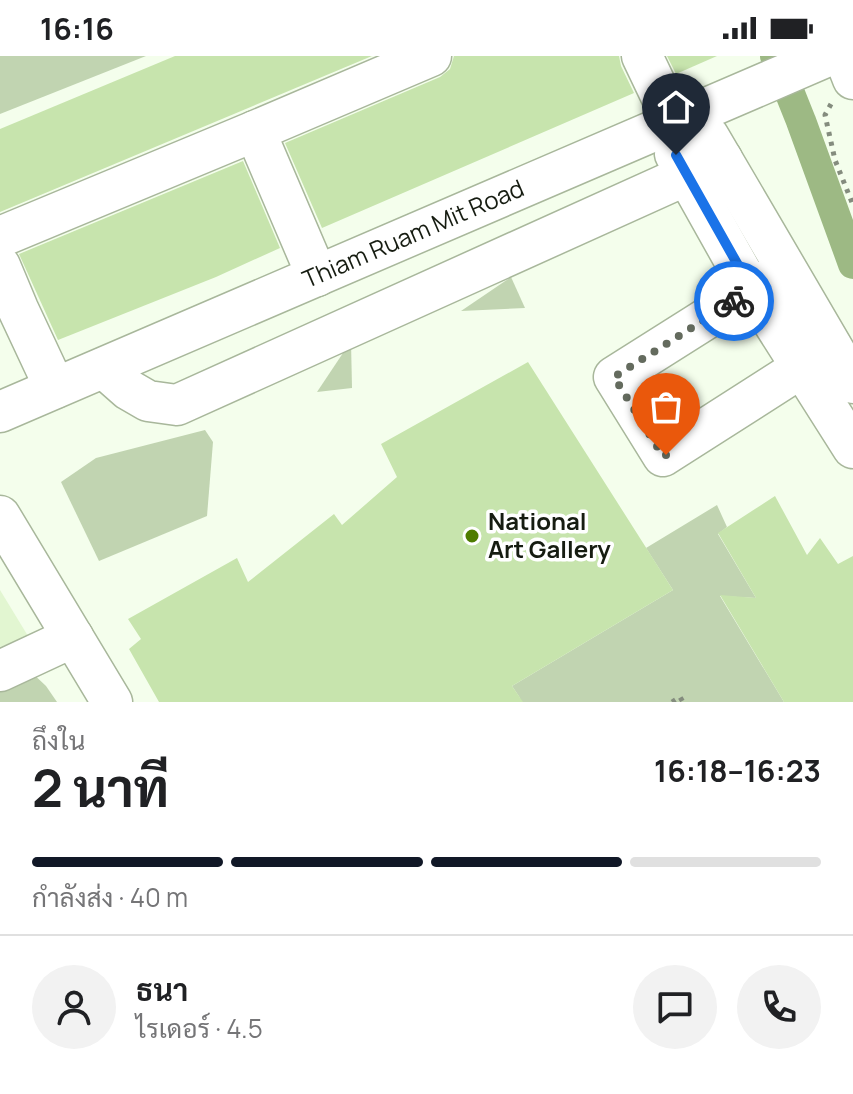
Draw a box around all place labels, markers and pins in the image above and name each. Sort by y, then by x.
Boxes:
pin [642,73,710,155]
pin [632,373,700,455]
place label: National Art Gallery [488,504,611,565]
marker: National Art Gallery [463,527,481,545]

